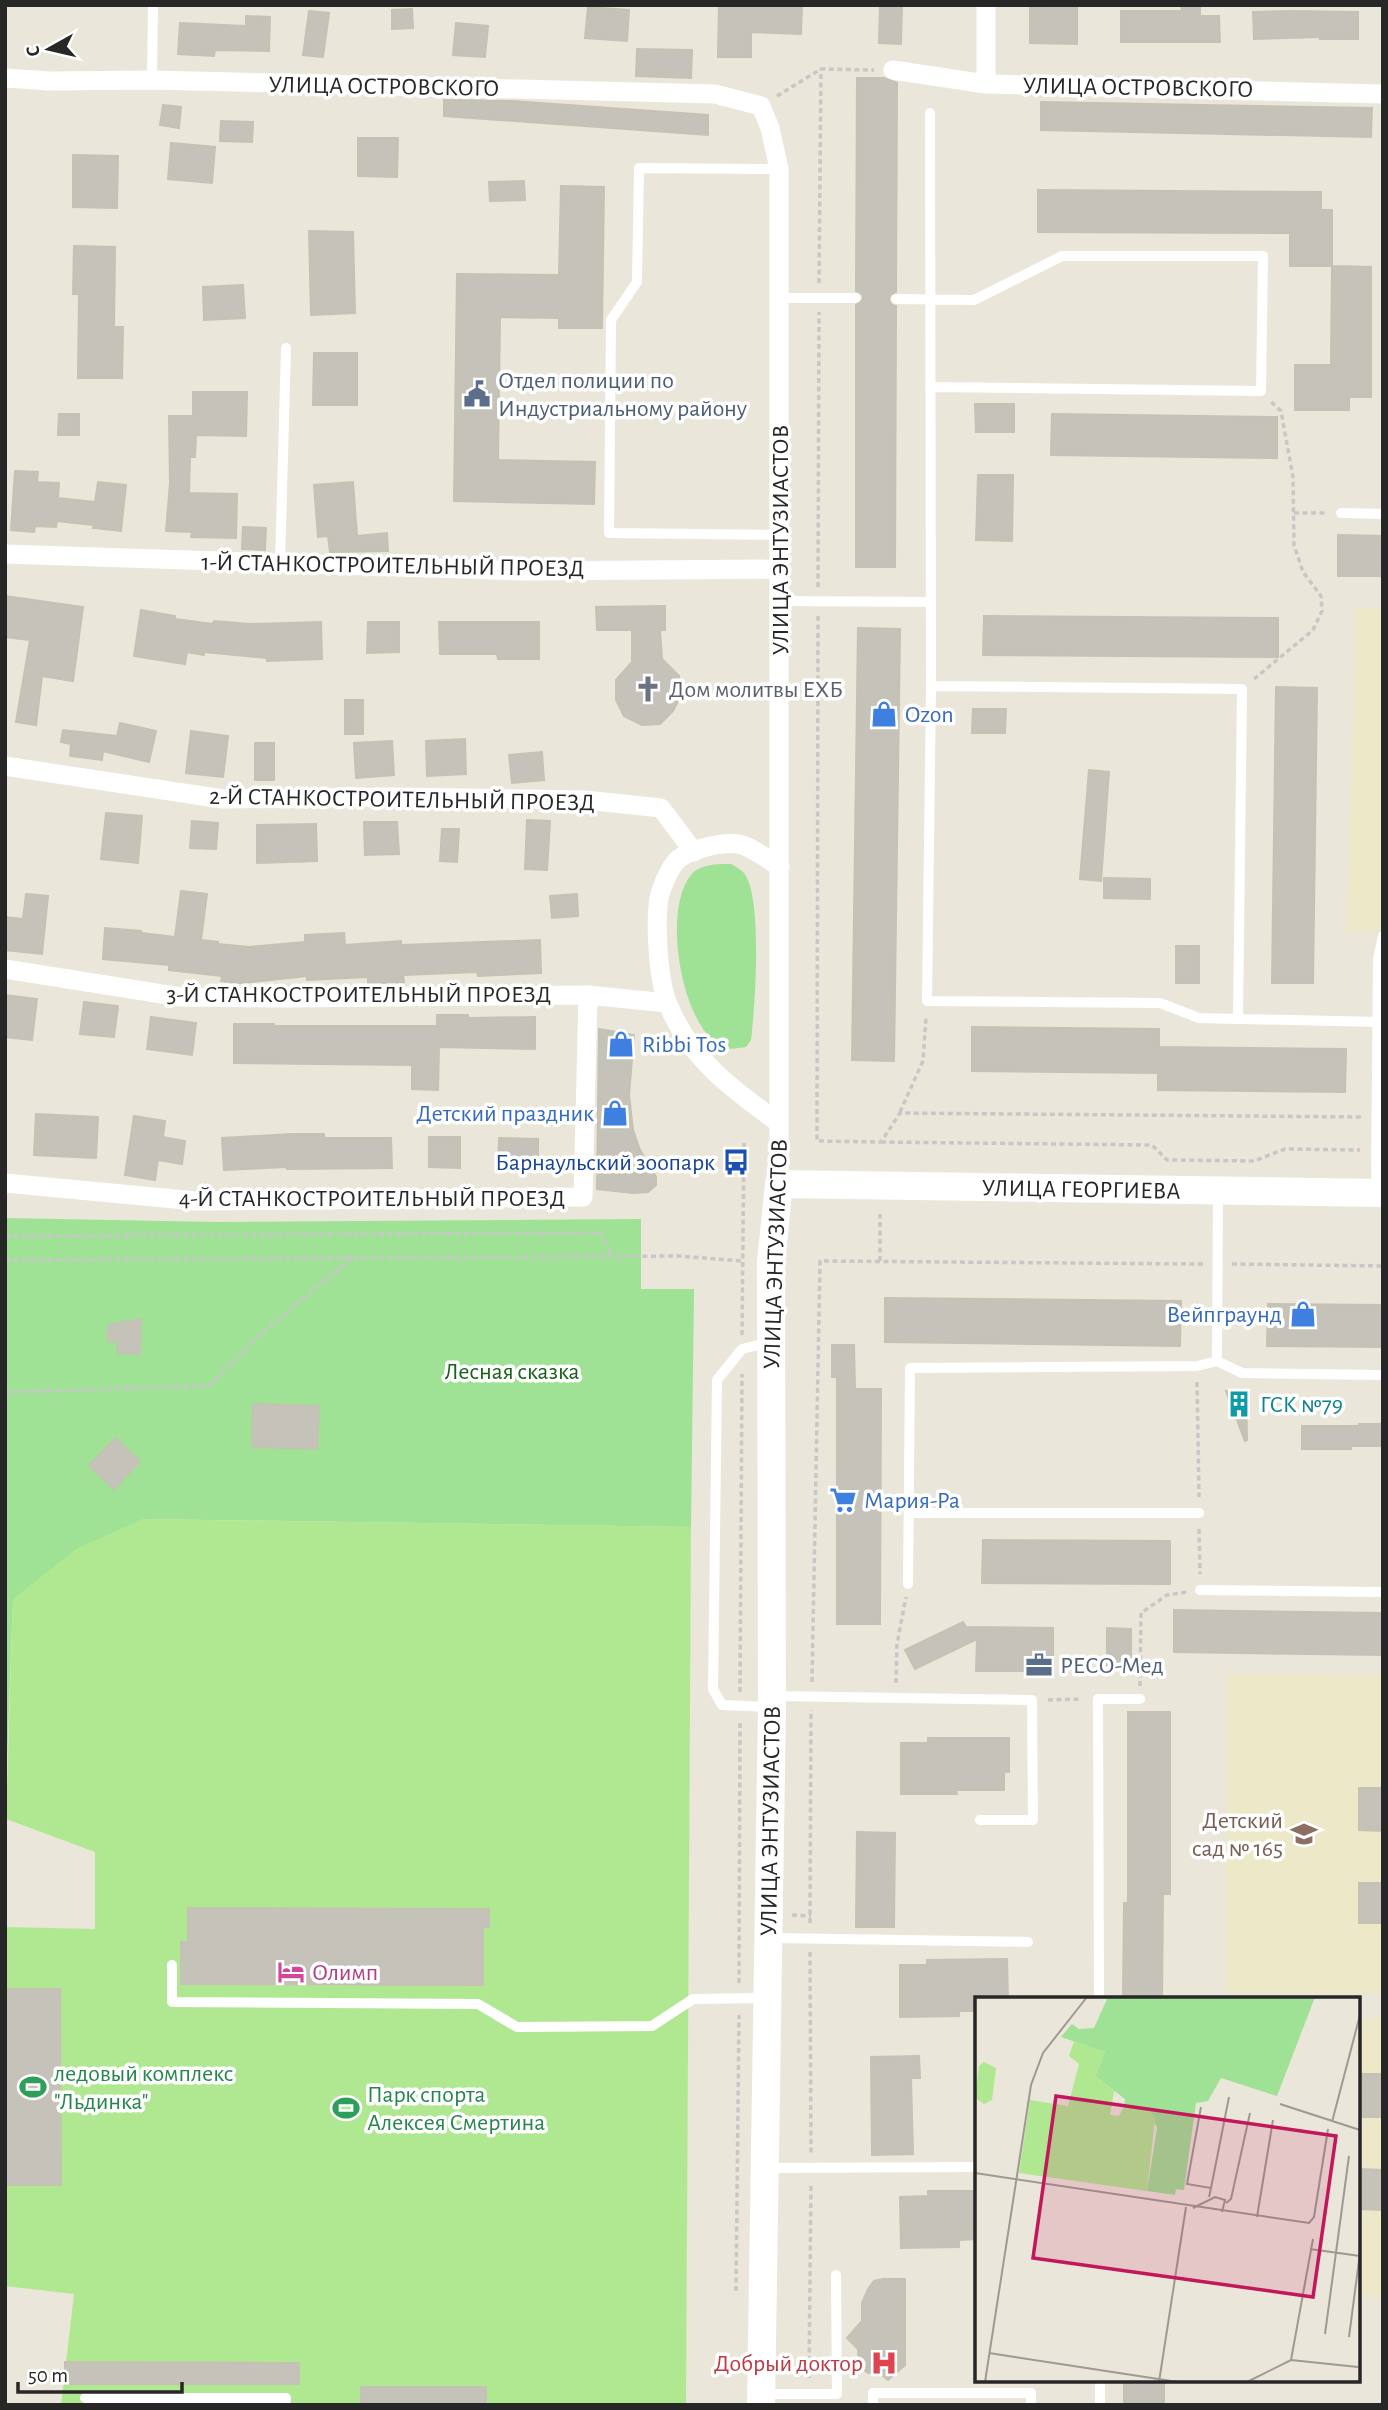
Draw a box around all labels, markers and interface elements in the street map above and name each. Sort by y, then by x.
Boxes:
north arrow [14,14,84,84]
text: С [24,45,44,58]
street label: УЛИЦА ОСТРОВСКОГО [268,73,500,101]
street label: УЛИЦА ОСТРОВСКОГО [1022,74,1254,102]
place label: Отдел полиции по Индустриальному району [498,369,748,421]
public building icon: Отдел полиции по Индустриальному району [462,379,492,409]
street label: УЛИЦА ЭНТУЗИАСТОВ [769,425,793,655]
street label: 1-Й СТАНКОСТРОИТЕЛЬНЫЙ ПРОЕЗД [201,551,585,581]
church icon: Дом молитвы ЕХБ [633,674,663,704]
place label: Дом молитвы ЕХБ [669,678,843,702]
shop icon: Ozon [869,699,899,729]
place label: Ozon [905,703,954,727]
street label: 2-Й СТАНКОСТРОИТЕЛЬНЫЙ ПРОЕЗД [209,785,595,815]
street label: 3-Й СТАНКОСТРОИТЕЛЬНЫЙ ПРОЕЗД [167,983,551,1007]
shop icon: Ribbi Tos [606,1029,636,1059]
place label: Ribbi Tos [642,1033,726,1057]
shop icon: Детский праздник [600,1098,630,1128]
place label: Детский праздник [416,1102,594,1126]
street label: УЛИЦА ЭНТУЗИАСТОВ [760,1138,792,1370]
bus stop icon: Барнаульский зоопарк [721,1147,751,1177]
place label: Барнаульский зоопарк [495,1151,715,1175]
street label: УЛИЦА ГЕОРГИЕВА [981,1176,1181,1204]
street label: 4-Й СТАНКОСТРОИТЕЛЬНЫЙ ПРОЕЗД [179,1187,565,1211]
shop icon: Вейпграунд [1288,1299,1318,1329]
place label: Вейпграунд [1167,1303,1282,1327]
park label: Лесная сказка [445,1360,579,1384]
building icon: ГСК №79 [1224,1389,1254,1419]
place label: ГСК №79 [1260,1393,1343,1417]
supermarket icon: Мария-Ра [828,1485,858,1515]
place label: Мария-Ра [864,1489,960,1513]
office icon: РЕСО-Мед [1024,1650,1054,1680]
place label: РЕСО-Мед [1060,1654,1164,1678]
street label: УЛИЦА ЭНТУЗИАСТОВ [757,1706,785,1936]
place label: Детский сад № 165 [1192,1809,1283,1861]
school or university icon: Детский сад № 165 [1289,1819,1319,1849]
hotel icon: Олимп [276,1957,306,1987]
place label: Олимп [312,1961,378,1985]
inset map [975,1997,1360,2382]
place label: ледовый комплекс "Льдинка" [54,2062,233,2114]
sports icon: ледовый комплекс "Льдинка" [18,2072,48,2102]
place label: Парк спорта Алексея Смертина [367,2083,545,2135]
sports icon: Парк спорта Алексея Смертина [331,2093,361,2123]
hospital icon: Добрый доктор [869,2348,899,2378]
scale bar [18,2350,182,2394]
place label: Добрый доктор [714,2352,863,2376]
text: 50 m [28,2365,68,2386]

